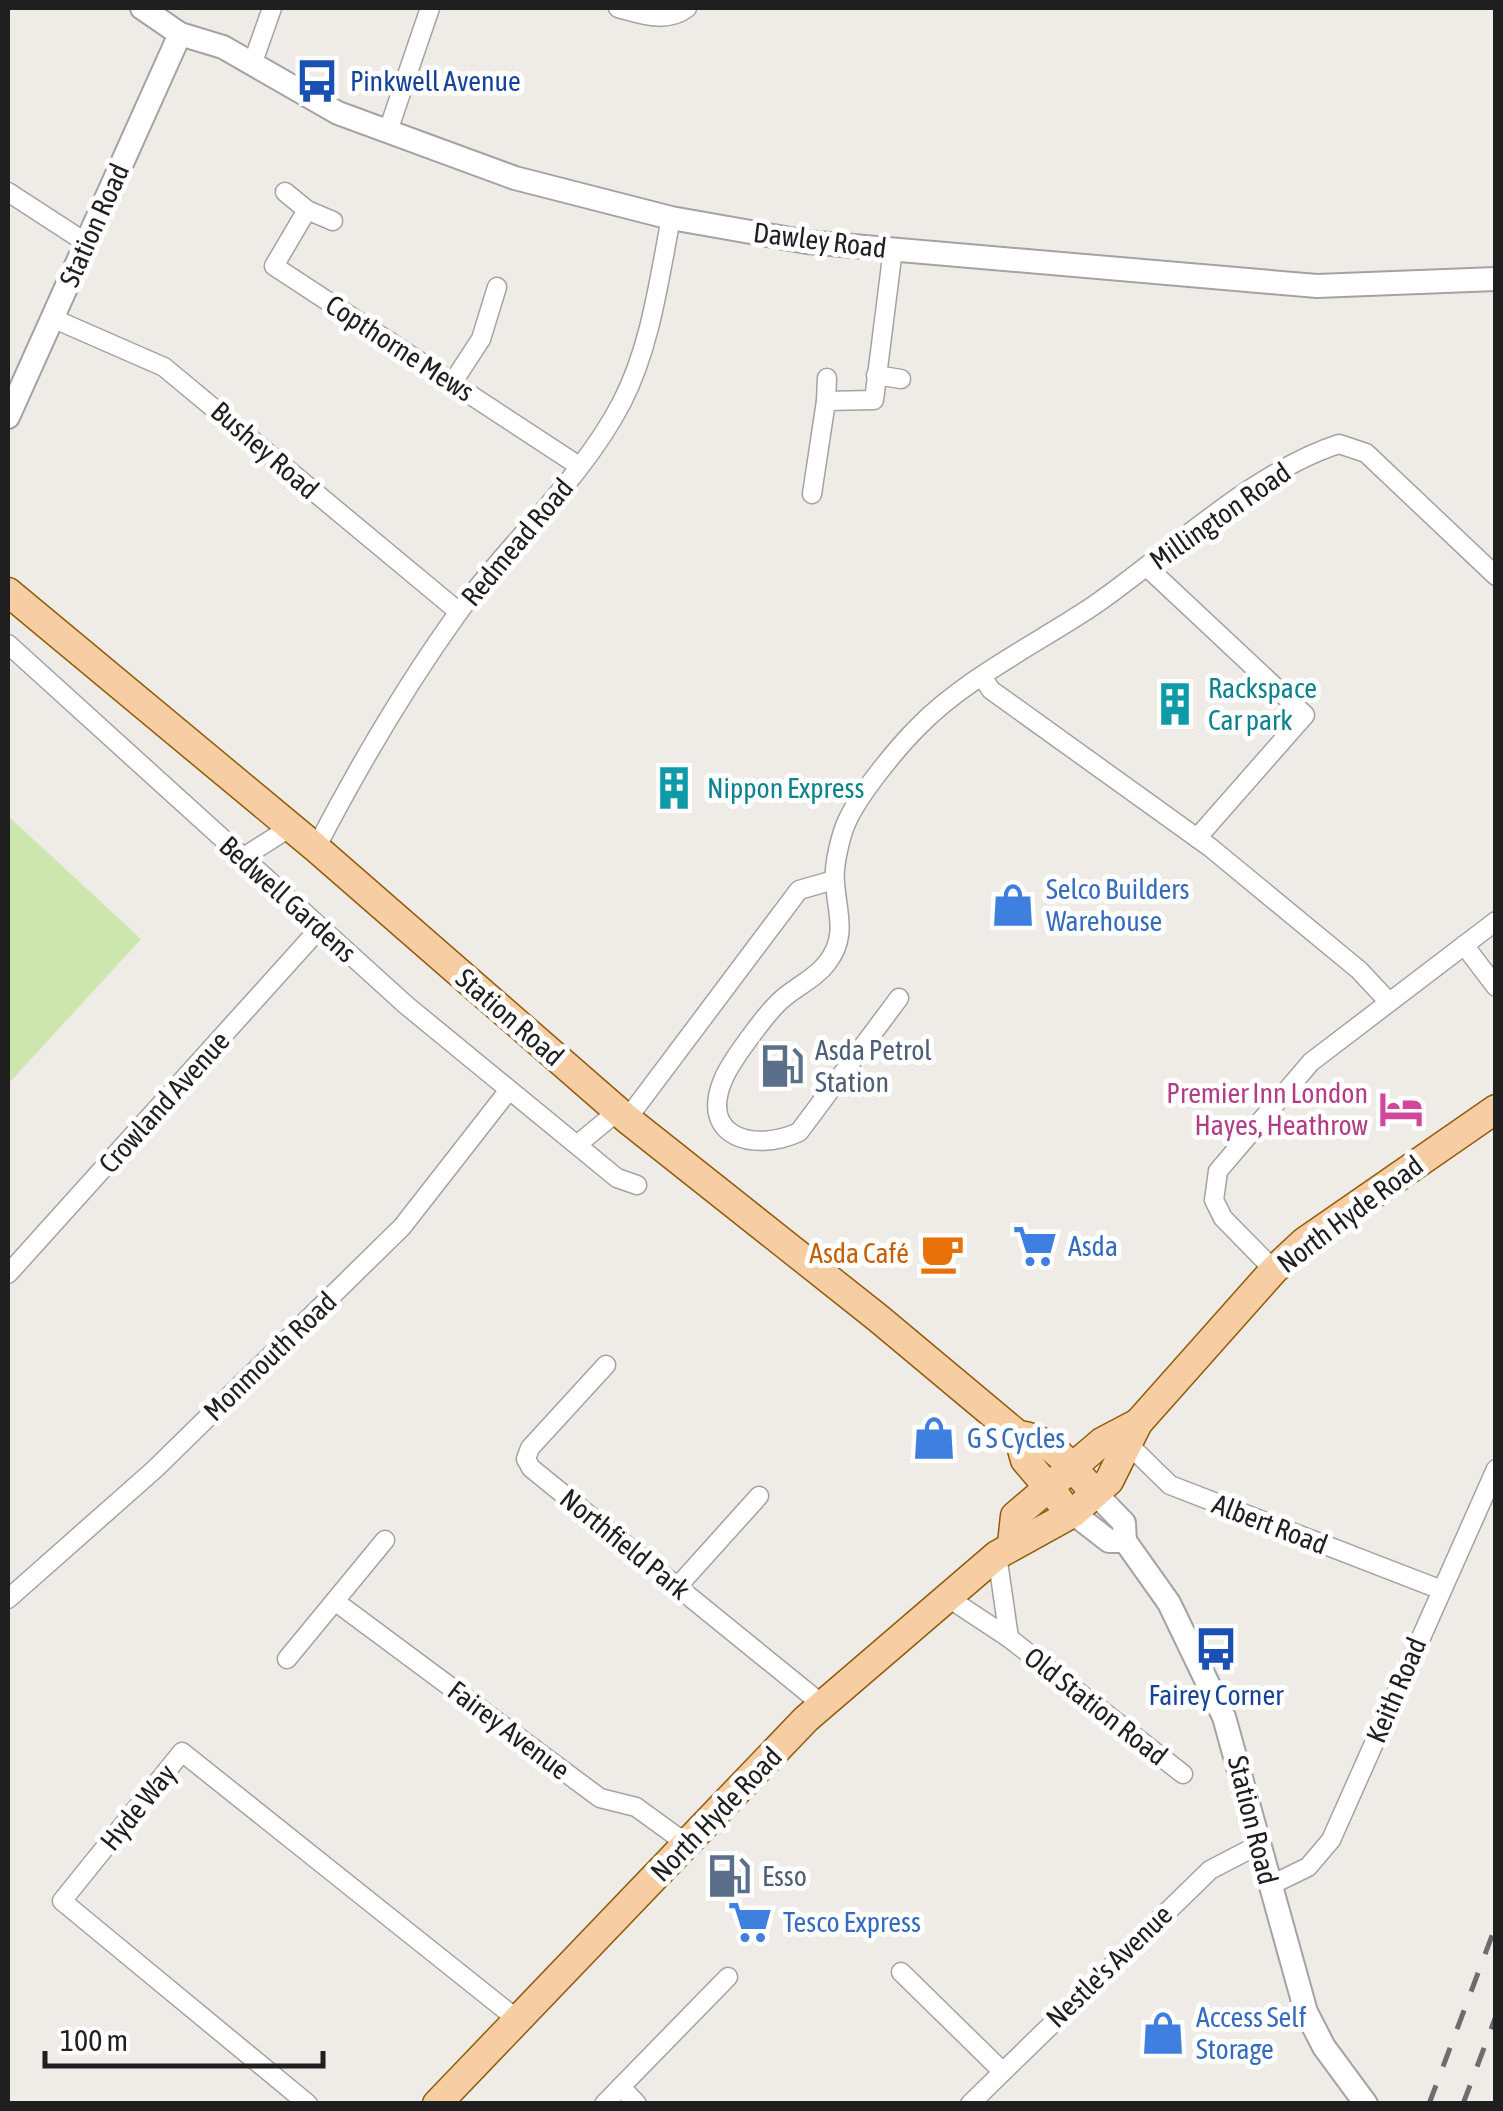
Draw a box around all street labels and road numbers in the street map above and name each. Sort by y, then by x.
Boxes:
street label: Station Road [53,158,135,292]
street label: Dawley Road [752,216,888,264]
street label: Copthorne Mews [320,288,480,408]
street label: Bushey Road [205,395,325,505]
street label: Millington Road [1144,456,1296,576]
street label: Redmead Road [455,472,579,612]
street label: Bedwell Gardens [213,829,363,969]
street label: Station Road [450,962,570,1072]
street label: Crowland Avenue [92,1025,236,1179]
street label: North Hyde Road [1271,1149,1429,1279]
street label: Monmouth Road [197,1285,343,1427]
street label: Northfield Park [554,1482,696,1606]
street label: Albert Road [1208,1487,1332,1561]
street label: Keith Road [1360,1633,1432,1747]
street label: Old Station Road [1018,1640,1174,1772]
street label: Fairey Avenue [442,1674,576,1786]
street label: North Hyde Road [644,1740,788,1888]
street label: Station Road [1222,1752,1284,1888]
street label: Hyde Way [94,1758,182,1856]
street label: Nestle's Avenue [1040,1898,1178,2034]

